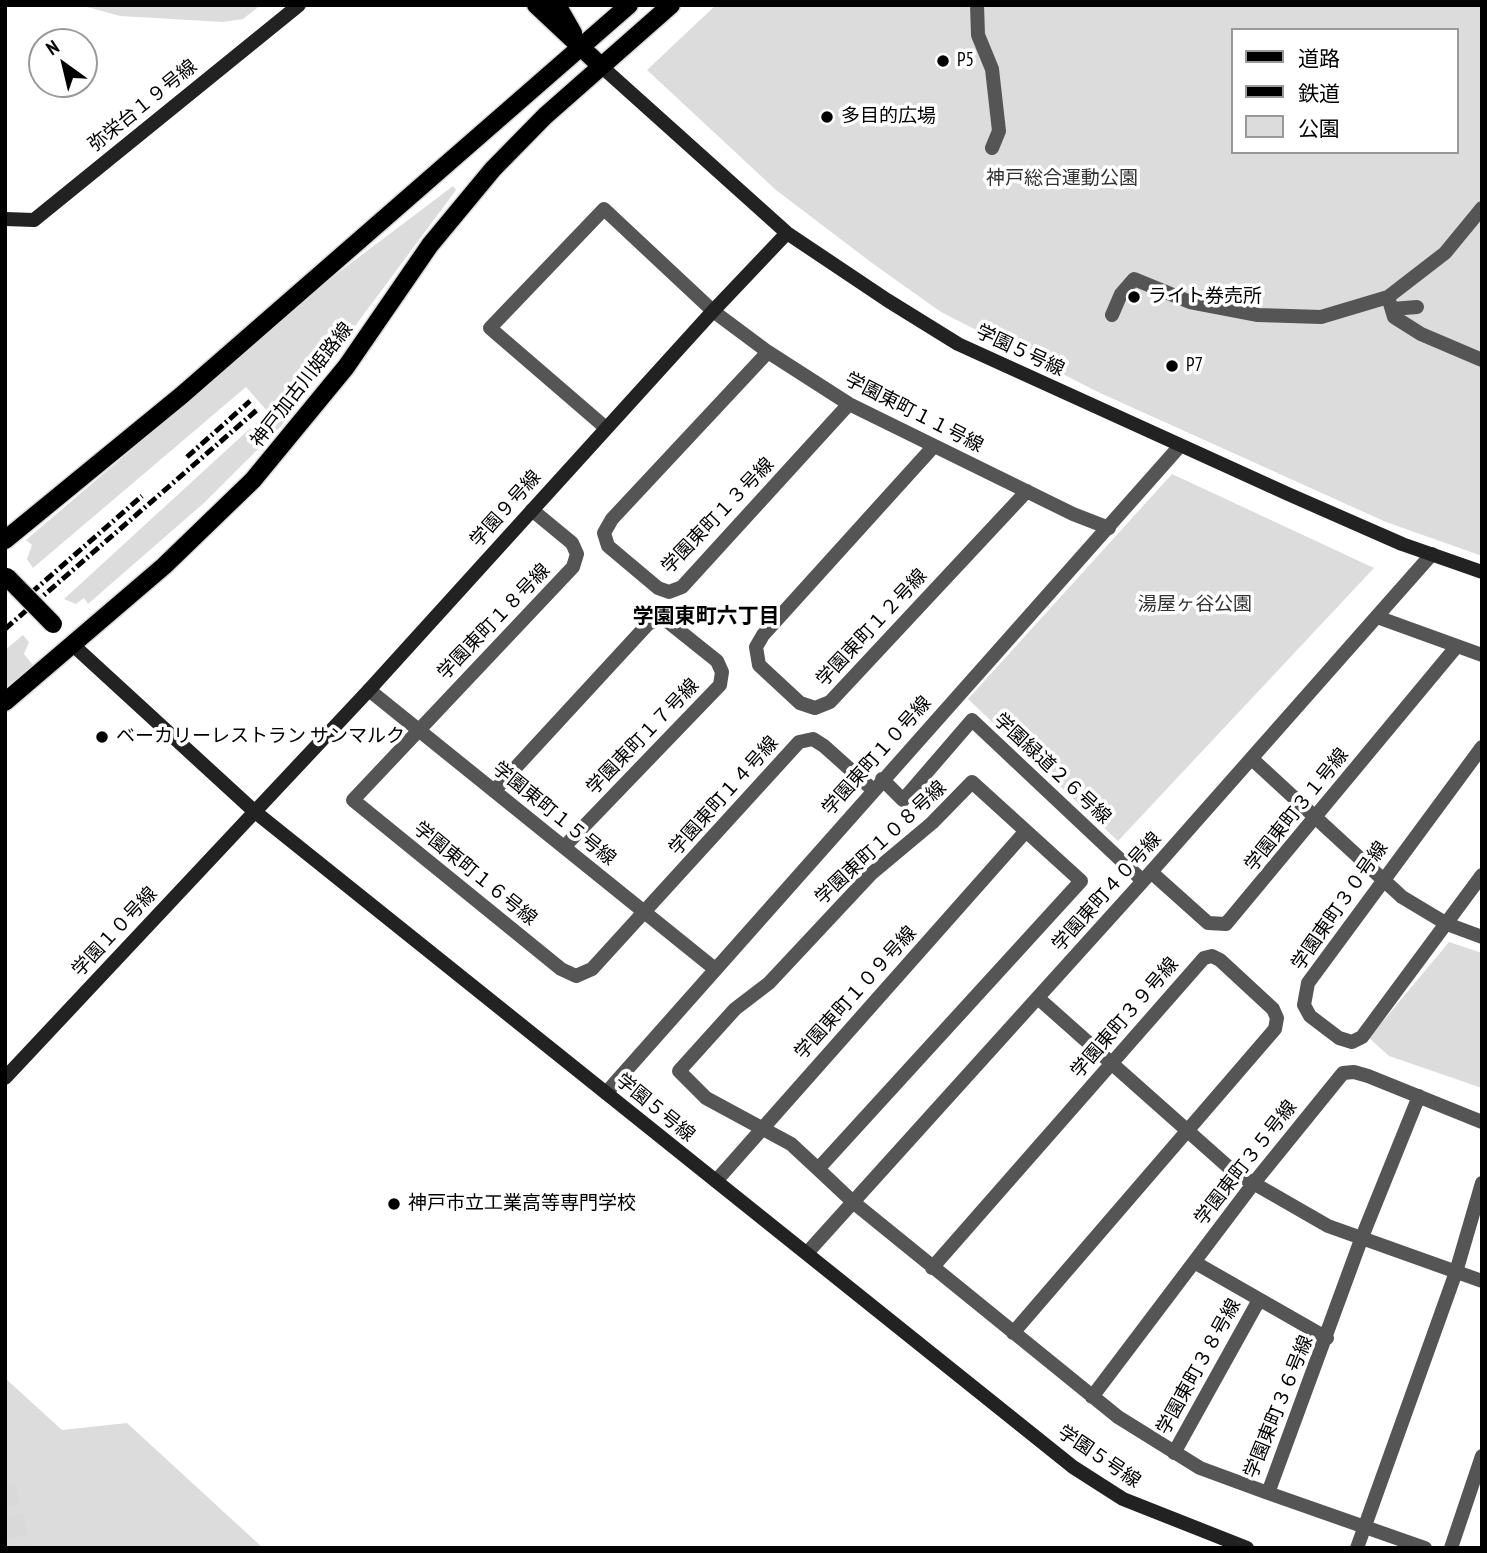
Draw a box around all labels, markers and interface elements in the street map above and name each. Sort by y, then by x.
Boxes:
north arrow [28,28,98,98]
legend [1232,28,1459,154]
text: N [41,34,63,60]
text: 道路 [1298,45,1340,72]
place label: P5 [957,50,974,72]
marker: P5 [935,53,951,69]
street label: 弥栄台１９号線 [84,55,202,157]
text: 鉄道 [1298,80,1340,107]
place label: 多目的広場 [841,106,936,128]
marker: 多目的広場 [819,109,835,125]
text: 公園 [1298,115,1340,142]
park label: 神戸総合運動公園 [986,168,1138,190]
place label: ライト券売所 [1148,286,1262,308]
marker: ライト券売所 [1126,289,1142,305]
street label: 神戸加古川姫路線 [246,318,358,452]
street label: 学園５号線 [972,321,1068,381]
place label: P7 [1186,355,1203,377]
marker: P7 [1164,358,1180,374]
street label: 学園東町１１号線 [841,368,987,458]
street label: 学園東町１３号線 [657,453,779,579]
street label: 学園９号線 [466,466,546,552]
street label: 学園東町１８号線 [433,559,555,685]
street label: 学園東町１２号線 [812,565,932,691]
park label: 湯屋ヶ谷公園 [1138,594,1252,616]
district label: 学園東町六丁目 [633,604,779,630]
street label: 学園東町１７号線 [582,674,704,800]
street label: 学園東町１０号線 [818,692,936,820]
street label: 学園緑道２６号線 [989,709,1115,829]
place label: ベーカリーレストラン サンマルク [116,726,405,748]
marker: ベーカリーレストラン サンマルク [94,729,110,745]
street label: 学園東町１４号線 [665,732,783,860]
street label: 学園東町３１号線 [1240,744,1354,876]
street label: 学園東町１５号線 [488,757,620,871]
street label: 学園東町１０８号線 [811,776,951,910]
street label: 学園東町１６号線 [409,817,541,931]
street label: 学園東町４０号線 [1048,828,1166,956]
street label: 学園東町３０号線 [1287,837,1393,975]
street label: 学園１０号線 [68,883,162,981]
street label: 学園東町１０９号線 [790,922,922,1064]
street label: 学園東町３９号線 [1067,953,1183,1083]
street label: 学園５号線 [611,1069,699,1147]
street label: 学園東町３５号線 [1190,1096,1302,1230]
place label: 神戸市立工業高等専門学校 [408,1193,636,1215]
marker: 神戸市立工業高等専門学校 [386,1196,402,1212]
street label: 学園東町３８号線 [1152,1295,1246,1439]
street label: 学園東町３６号線 [1240,1332,1318,1482]
street label: 学園５号線 [1053,1421,1145,1493]

